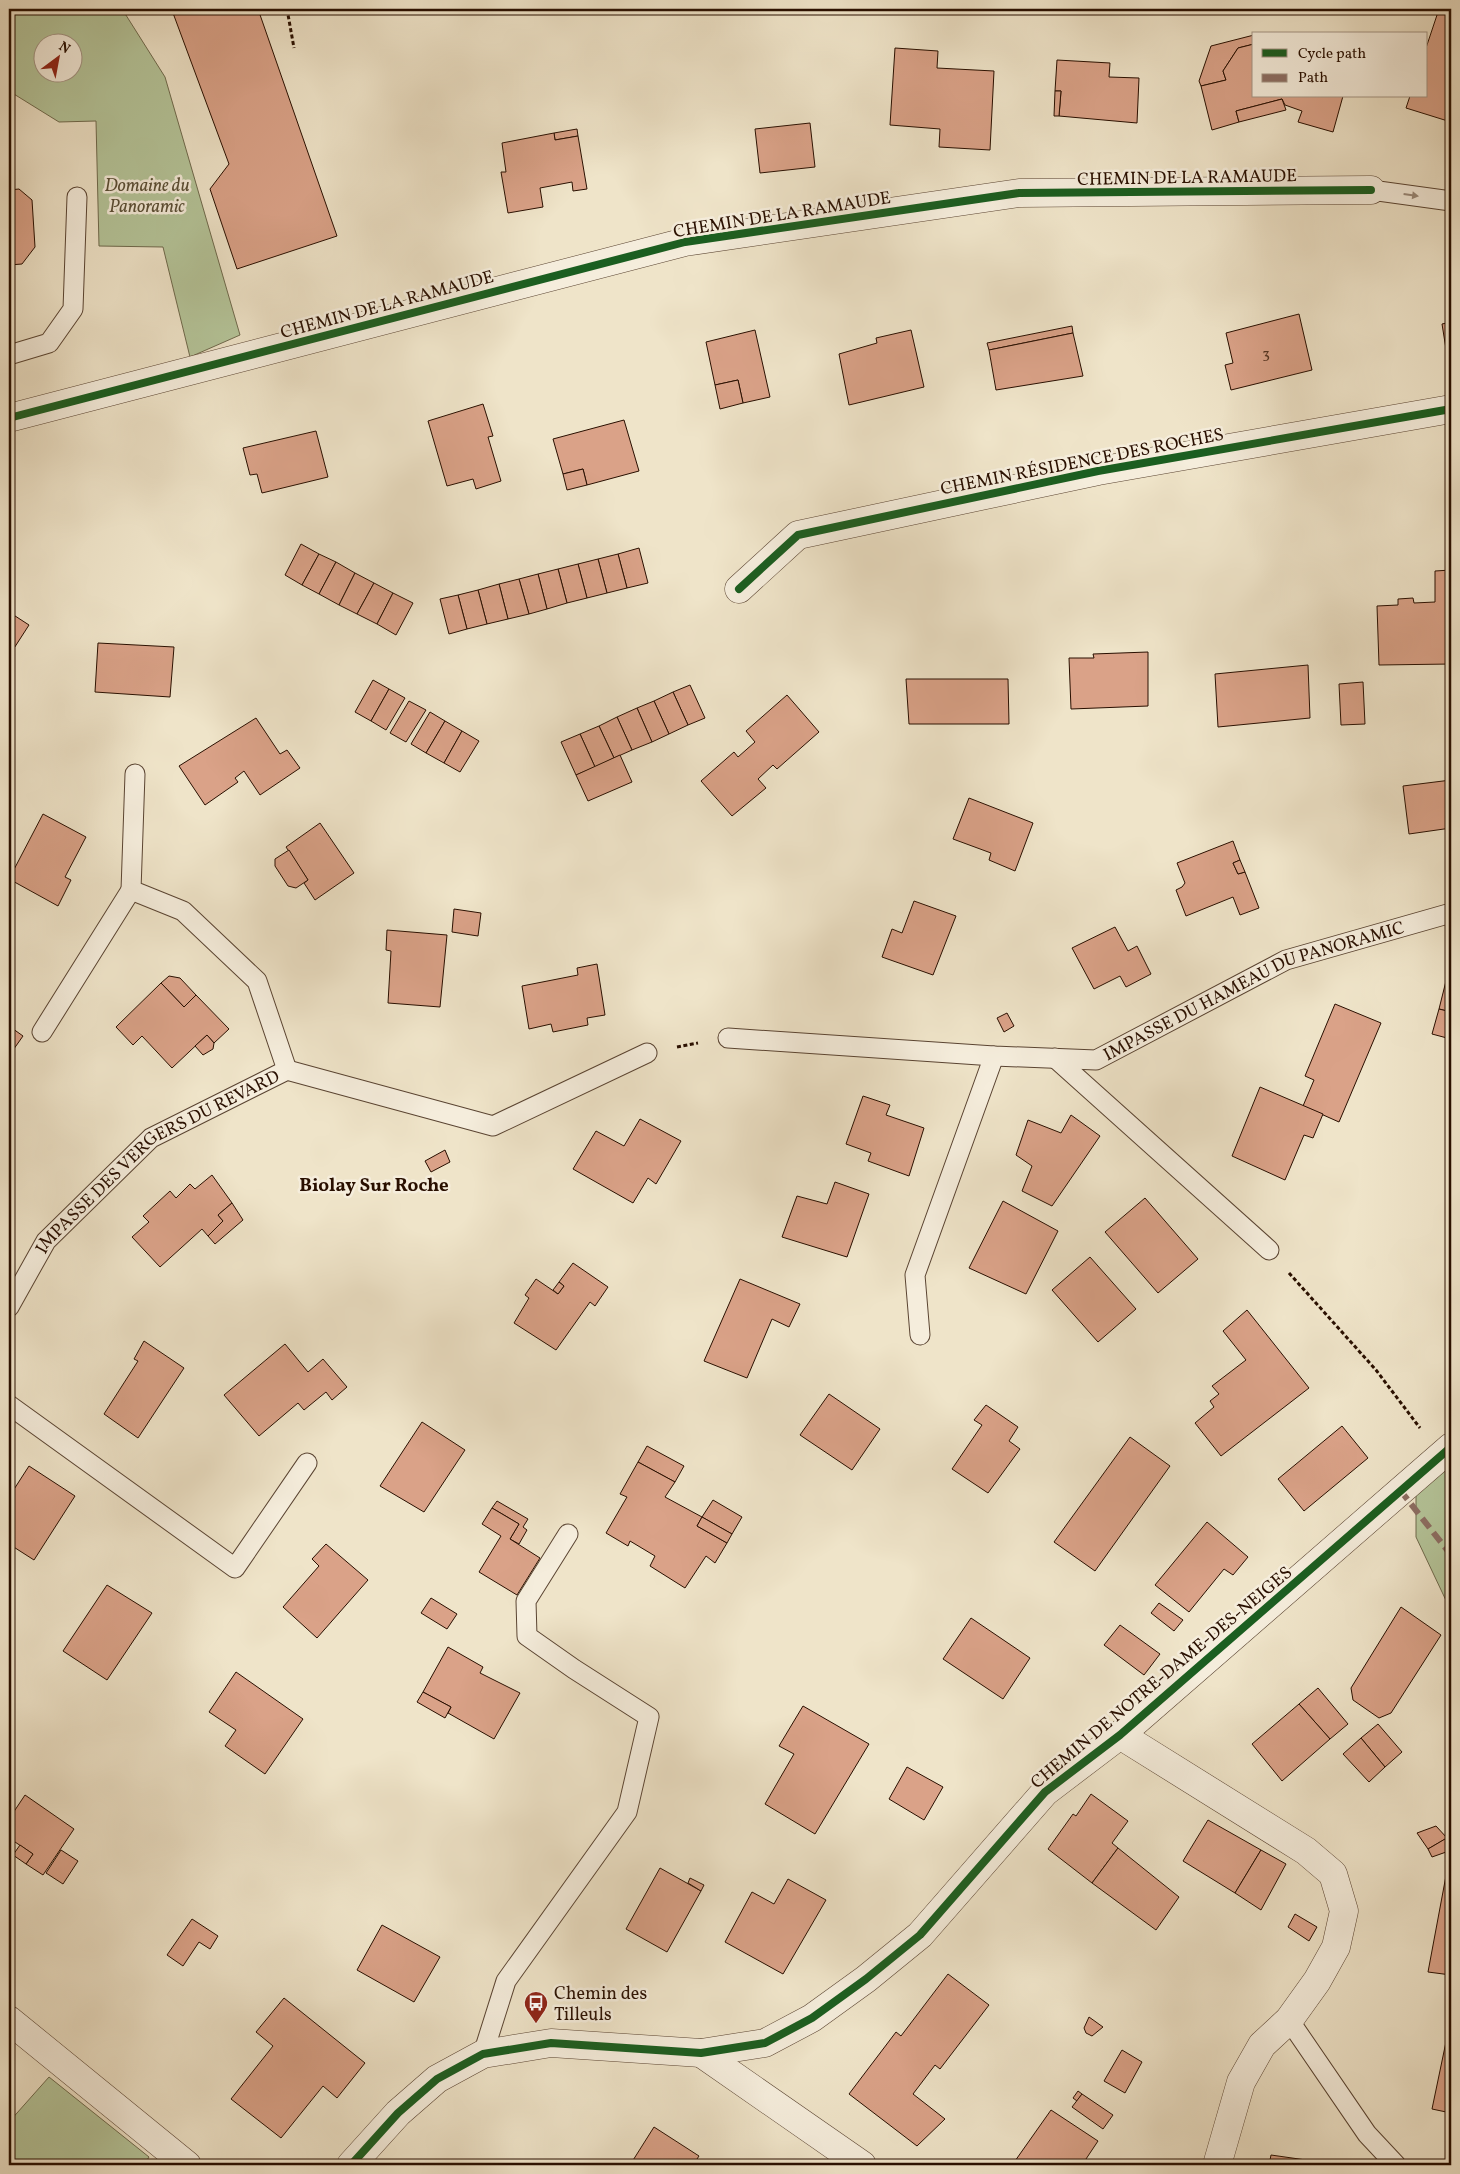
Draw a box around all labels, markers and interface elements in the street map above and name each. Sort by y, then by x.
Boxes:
north arrow [32,32,82,82]
legend [1252,32,1428,98]
text: N [55,37,73,59]
text: Cycle path [1298,44,1366,65]
text: Path [1298,68,1328,89]
street label: CHEMIN DE LA RAMAUDE [1077,164,1297,193]
park label: Domaine du Panoramic [104,174,190,220]
street label: CHEMIN DE LA RAMAUDE [672,186,893,245]
one-way arrow [1404,192,1420,200]
street label: CHEMIN DE LA RAMAUDE [278,265,497,346]
house number: 3 [1262,344,1270,365]
street label: CHEMIN RÉSIDENCE DES ROCHES [938,423,1226,502]
street label: IMPASSE DU HAMEAU DU PANORAMIC [1099,916,1408,1068]
street label: IMPASSE DES VERGERS DU REVARD [30,1065,284,1259]
district label: Biolay Sur Roche [299,1173,449,1199]
street label: CHEMIN DE NOTRE-DAME-DES-NEIGES [1026,1561,1298,1795]
place label: Chemin des Tilleuls [554,1982,647,2028]
bus stop icon: Chemin des Tilleuls [523,1990,549,2024]

